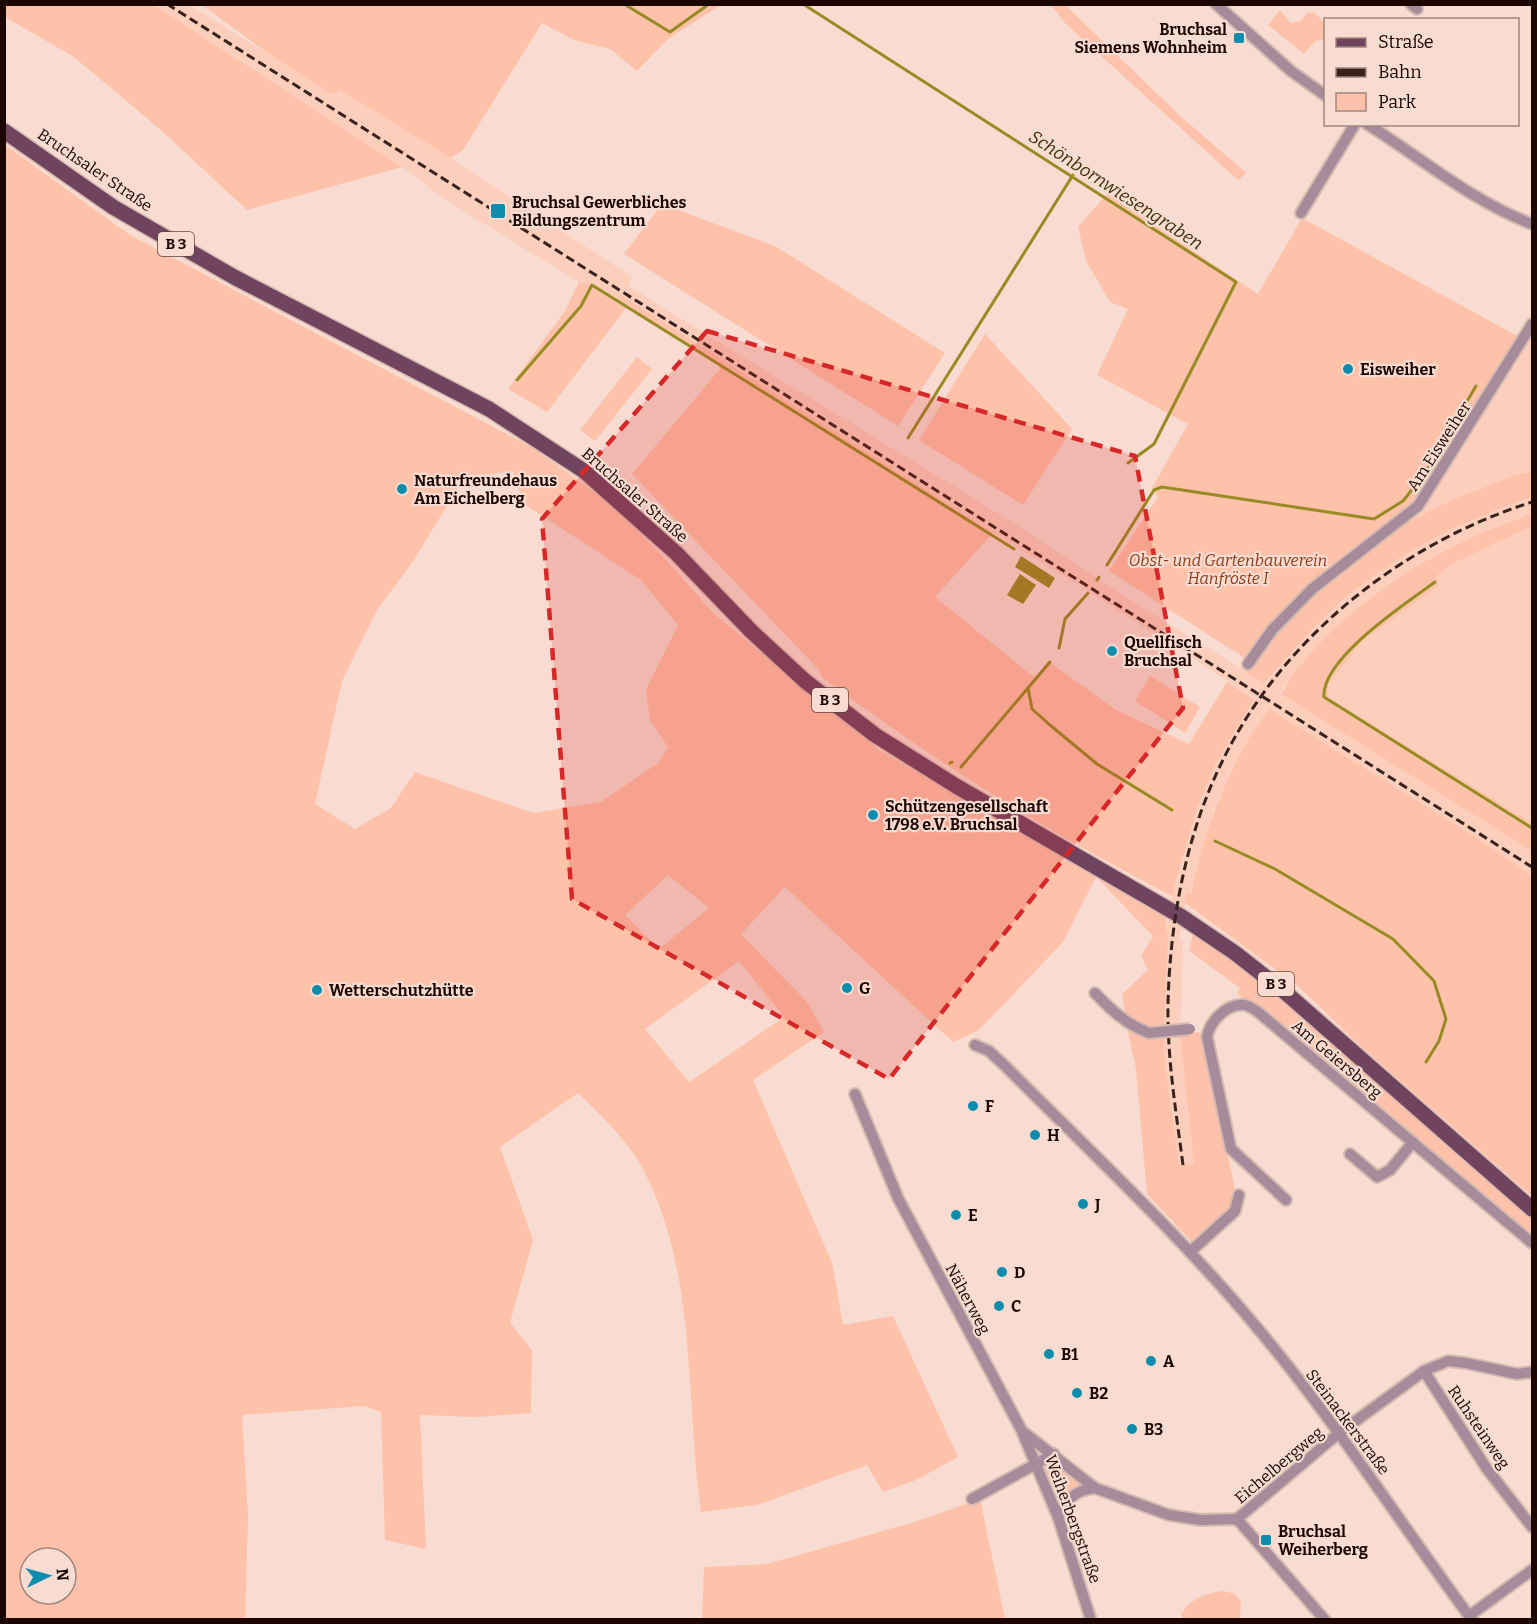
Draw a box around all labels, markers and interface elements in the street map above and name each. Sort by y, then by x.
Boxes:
legend [1324,18,1519,126]
place label: Bruchsal Siemens Wohnheim [1075,20,1228,57]
marker: Bruchsal Siemens Wohnheim [1232,31,1246,45]
text: Straße [1378,31,1434,53]
text: Bahn [1378,61,1422,83]
text: Park [1378,91,1417,113]
street label: Bruchsaler Straße [34,125,156,215]
water label: Schönbornwiesengraben [1025,125,1207,255]
place label: Bruchsal Gewerbliches Bildungszentrum [512,193,687,230]
marker: Bruchsal Gewerbliches Bildungszentrum [489,202,507,220]
road number: B 3 [158,232,194,256]
place label: Eisweiher [1360,360,1436,379]
marker: Eisweiher [1341,362,1355,376]
street label: Am Eisweiher [1403,398,1475,494]
street label: Bruchsaler Straße [578,444,692,546]
place label: Naturfreundehaus Am Eichelberg [414,471,557,508]
marker: Naturfreundehaus Am Eichelberg [395,482,409,496]
park label: Obst- und Gartenbauverein Hanfröste I [1129,551,1327,588]
place label: Quellfisch Bruchsal [1124,633,1202,670]
marker: Quellfisch Bruchsal [1105,644,1119,658]
road number: B 3 [812,688,848,712]
place label: Schützengesellschaft 1798 e.V. Bruchsal [885,797,1049,834]
marker: Schützengesellschaft 1798 e.V. Bruchsal [866,808,880,822]
road number: B 3 [1258,972,1294,996]
place label: G [859,979,871,998]
place label: Wetterschutzhütte [329,981,474,1000]
marker: G [840,981,854,995]
marker: Wetterschutzhütte [310,983,324,997]
street label: Am Geiersberg [1288,1016,1386,1102]
place label: F [985,1097,994,1116]
marker: F [966,1099,980,1113]
place label: H [1047,1126,1060,1145]
marker: H [1028,1128,1042,1142]
place label: J [1094,1195,1101,1214]
marker: J [1076,1197,1090,1211]
place label: E [968,1206,978,1225]
marker: E [949,1208,963,1222]
street label: Näherweg [941,1260,995,1338]
place label: D [1014,1263,1025,1282]
marker: D [995,1265,1009,1279]
place label: C [1011,1297,1021,1316]
marker: C [992,1299,1006,1313]
place label: B1 [1061,1345,1078,1364]
marker: B1 [1042,1347,1056,1361]
place label: A [1163,1352,1175,1371]
marker: A [1144,1354,1158,1368]
street label: Steinackerstraße [1302,1366,1394,1478]
street label: Ruhsteinweg [1444,1382,1514,1472]
place label: B2 [1089,1384,1108,1403]
marker: B2 [1070,1386,1084,1400]
place label: B3 [1144,1420,1163,1439]
marker: B3 [1125,1422,1139,1436]
street label: Eichelbergweg [1231,1423,1327,1507]
street label: Weiherbergstraße [1041,1452,1105,1586]
place label: Bruchsal Weiherberg [1278,1522,1368,1559]
marker: Bruchsal Weiherberg [1259,1533,1273,1547]
north arrow [18,1546,78,1606]
text: N [52,1568,72,1582]

